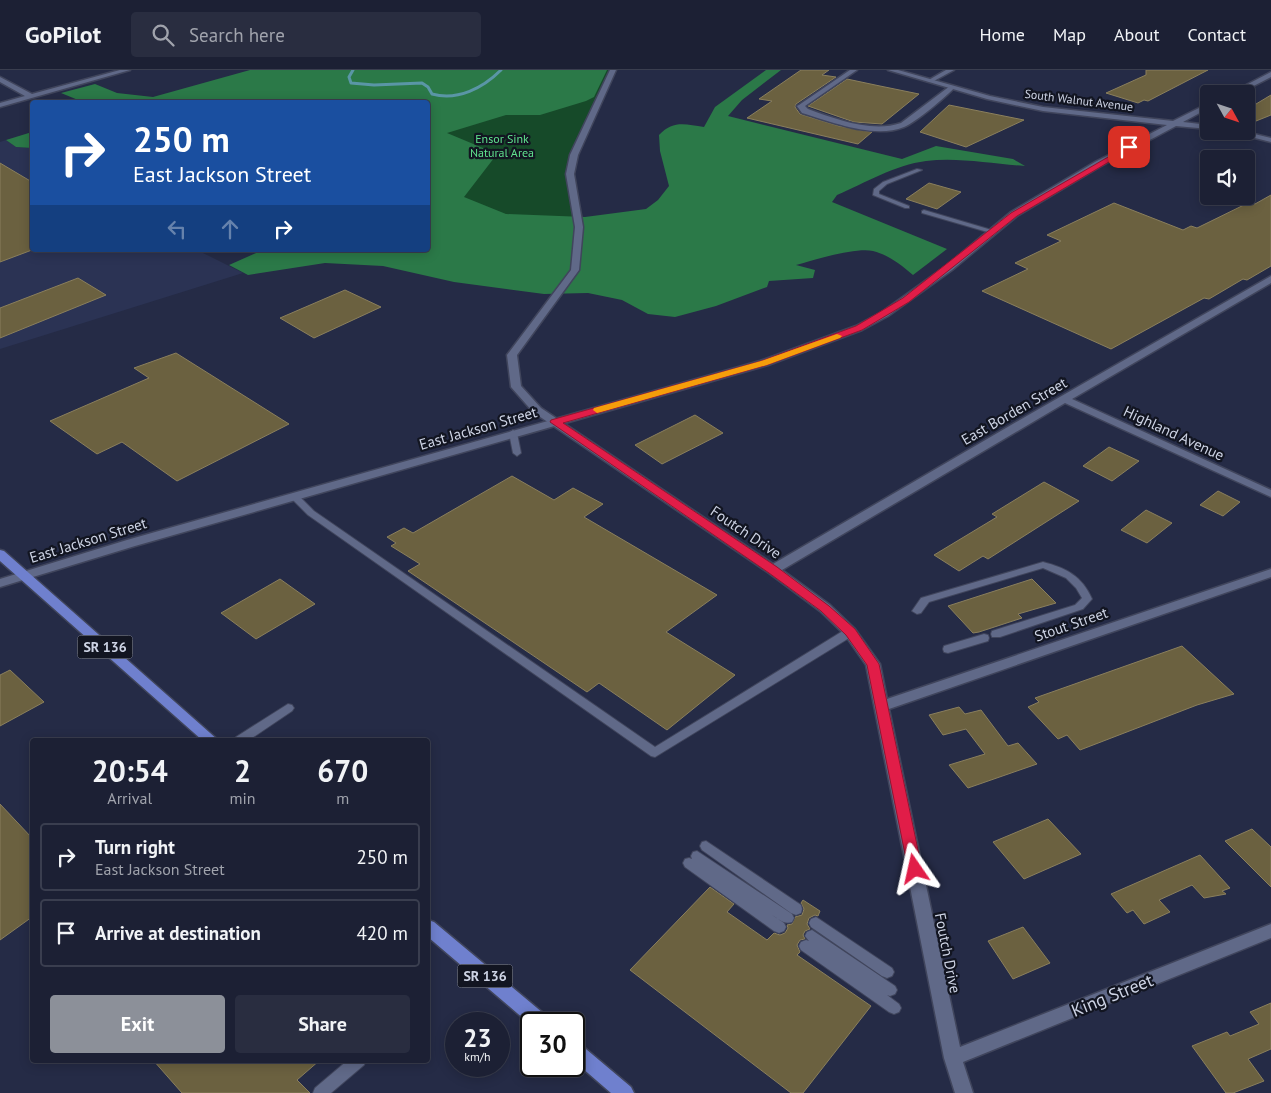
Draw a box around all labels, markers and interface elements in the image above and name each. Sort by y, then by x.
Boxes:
search box [131,12,481,57]
text: GoPilot [25,19,101,50]
icon: search [149,21,177,49]
text: Search here [189,23,285,47]
text: Home [979,23,1025,46]
text: Map [1053,23,1086,46]
text: About [1114,23,1160,46]
text: Contact [1188,23,1246,46]
north arrow [1200,85,1255,140]
map controls [1200,85,1255,205]
street label: South Walnut Avenue [1024,86,1134,114]
text: 250 m [133,116,230,162]
icon: right [50,120,115,185]
pin [1108,126,1150,168]
park label: Ensor Sink Natural Area [470,131,534,160]
icon: arrive [1115,133,1143,161]
button: sound [1200,150,1255,205]
text: East Jackson Street [133,160,311,188]
icon: left [163,215,191,243]
icon: ahead [216,215,244,243]
icon: right [269,215,297,243]
street label: East Borden Street [958,373,1070,449]
street label: Highland Avenue [1121,401,1227,465]
street label: East Jackson Street [417,402,539,454]
street label: Foutch Drive [707,501,785,563]
street label: East Jackson Street [27,513,149,567]
street label: Stout Street [1032,603,1110,645]
road number: SR 136 [78,636,132,658]
text: 20:54 [92,751,168,790]
text: 2 [234,751,251,790]
text: 670 [317,751,368,790]
text: Arrival [107,788,152,808]
text: min [230,788,256,808]
text: m [336,788,349,808]
text: Turn right [95,835,175,859]
position arrow [888,842,940,894]
icon: right [52,843,80,871]
text: 250 m [356,845,408,869]
text: East Jackson Street [95,859,225,879]
street label: Foutch Drive [931,911,965,995]
icon: arrive [52,919,80,947]
text: Arrive at destination [95,921,261,945]
text: 420 m [356,921,408,945]
road number: SR 136 [458,964,512,988]
street label: King Street [1068,968,1156,1022]
button: Exit [50,995,225,1053]
button: Share [235,995,410,1053]
speed limit sign: 30 [520,1012,585,1077]
text: 23 [463,1022,492,1054]
text: km/h [464,1049,491,1064]

